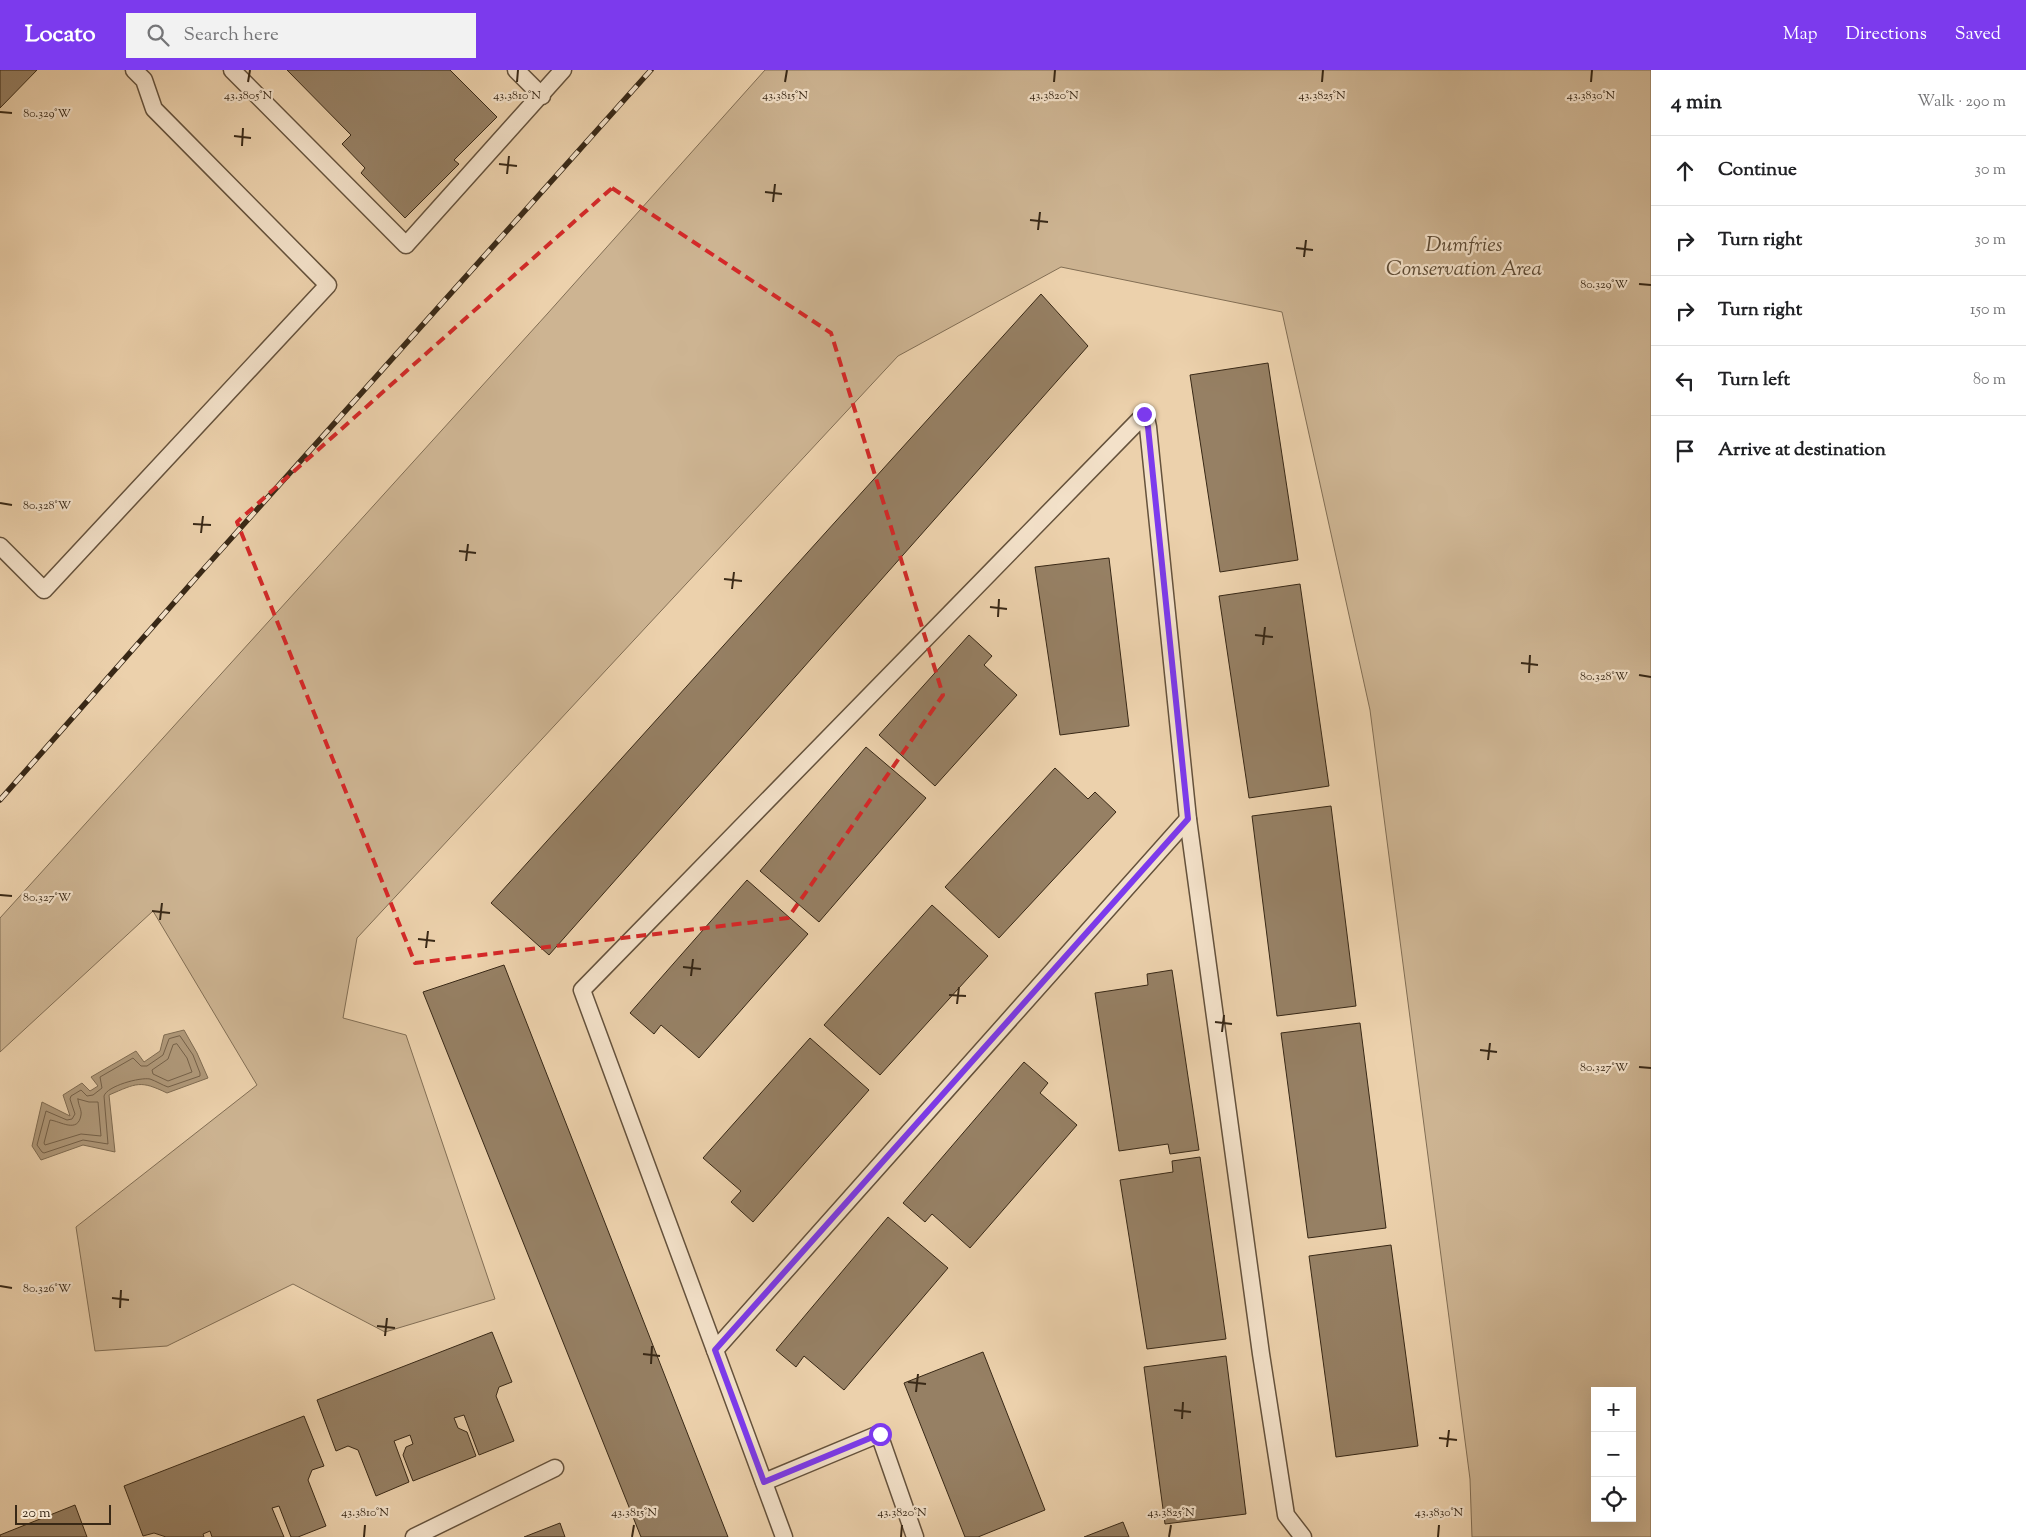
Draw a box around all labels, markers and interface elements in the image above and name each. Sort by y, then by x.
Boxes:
search box [126,13,476,58]
text: Locato [25,18,96,52]
icon: search [144,21,172,49]
text: Search here [184,22,279,49]
text: Map [1783,22,1818,48]
text: Directions [1846,22,1927,48]
text: Saved [1955,22,2001,48]
text: 43.3805°N [224,87,272,105]
text: 43.3810°N [493,87,541,105]
text: 43.3815°N [762,87,808,105]
text: 43.3820°N [1029,87,1079,105]
text: 43.3825°N [1298,87,1346,105]
text: 43.3830°N [1567,87,1616,105]
text: 4 min [1671,88,1722,118]
text: Walk · 290 m [1917,91,2006,114]
text: 80.329°W [23,105,71,123]
icon: ahead [1671,157,1699,185]
text: Continue [1718,157,1797,184]
text: 30 m [1975,159,2006,182]
icon: right [1671,227,1699,255]
text: Turn right [1718,227,1802,254]
text: 30 m [1975,229,2006,252]
park label: Dumfries Conservation Area [1386,231,1542,285]
text: 80.329°W [1580,276,1628,294]
icon: right [1671,297,1699,325]
text: Turn right [1718,297,1802,324]
text: 150 m [1970,299,2006,322]
icon: left [1671,367,1699,395]
text: Turn left [1718,367,1790,394]
text: 80 m [1973,369,2006,392]
route end [1133,403,1156,426]
icon: arrive [1671,437,1699,465]
text: Arrive at destination [1718,437,1886,464]
text: 80.328°W [23,497,72,515]
text: 80.328°W [1580,668,1629,686]
text: 80.327°W [23,889,72,907]
text: 80.327°W [1580,1059,1629,1077]
text: 80.326°W [23,1280,72,1298]
map controls [1591,1387,1636,1522]
button: + [1591,1387,1636,1432]
route start [869,1423,892,1446]
button: − [1591,1432,1636,1477]
button: locate [1591,1477,1636,1522]
scale bar [15,1502,111,1525]
text: 20 m [22,1504,51,1524]
text: 43.3810°N [341,1504,389,1522]
text: 43.3815°N [611,1504,657,1522]
text: 43.3820°N [877,1504,927,1522]
text: 43.3825°N [1147,1504,1195,1522]
text: 43.3830°N [1415,1504,1464,1522]

